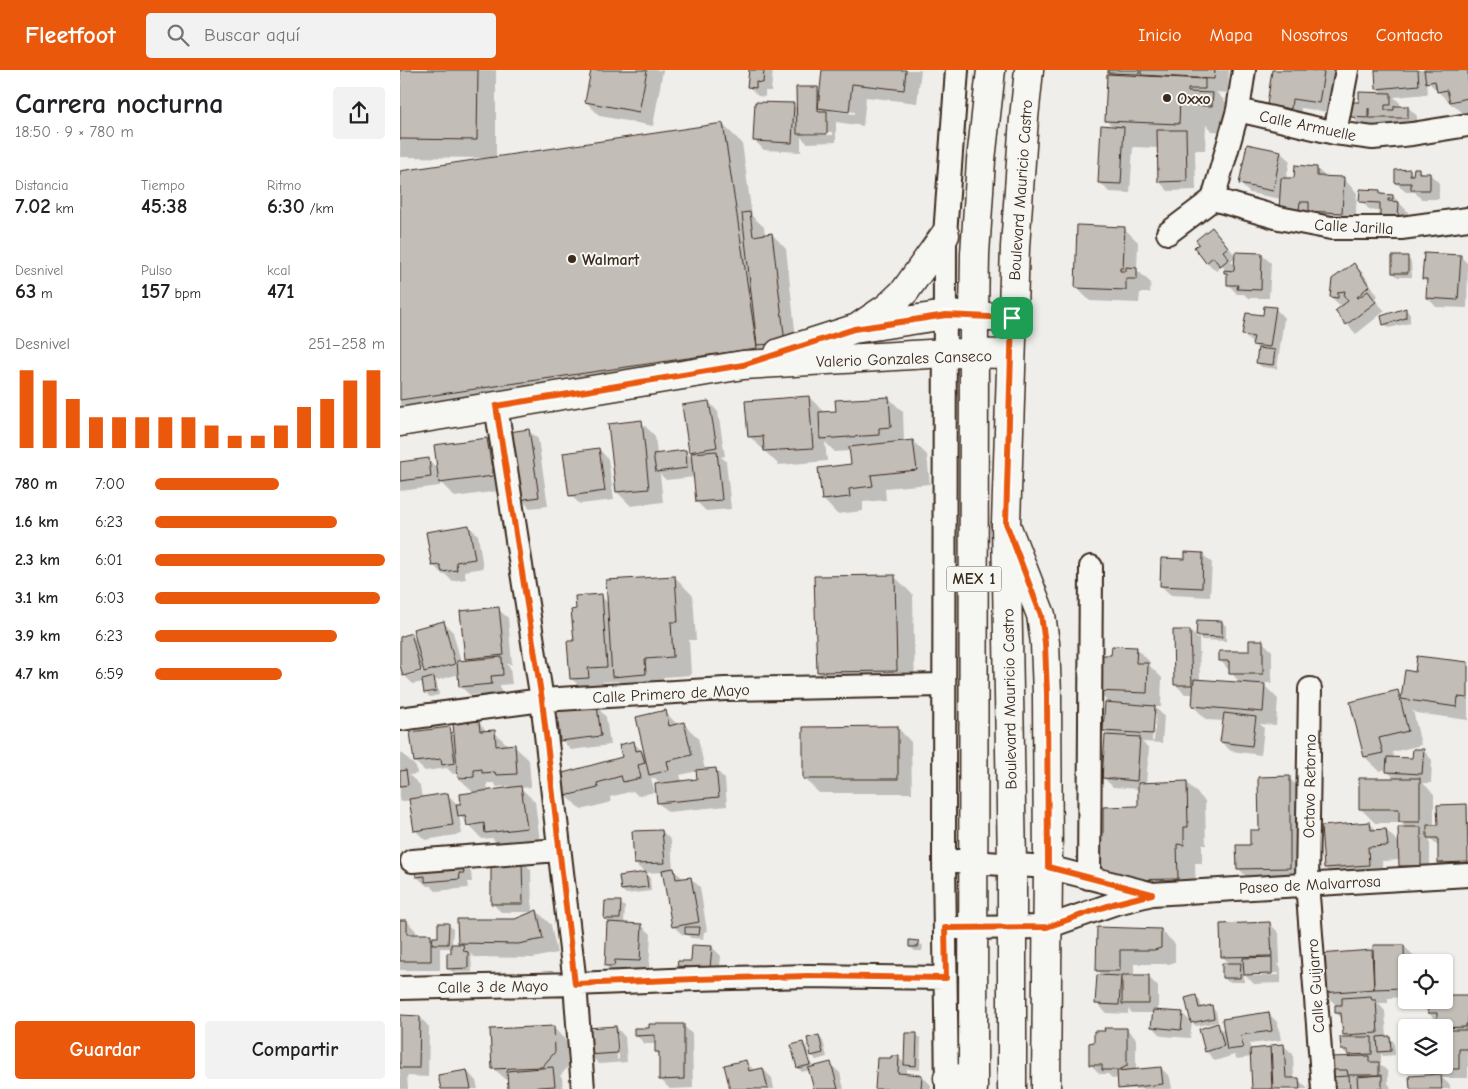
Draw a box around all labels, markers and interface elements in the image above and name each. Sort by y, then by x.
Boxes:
search box [146,13,496,58]
text: Fleetfoot [25,21,116,49]
icon: search [164,21,192,49]
text: Buscar aquí [204,24,300,46]
text: Inicio [1138,25,1182,46]
text: Mapa [1210,25,1253,46]
text: Nosotros [1281,25,1348,46]
text: Contacto [1376,25,1443,46]
button: share [333,87,385,139]
text: Carrera nocturna [15,88,223,120]
place label: Oxxo [1177,90,1211,108]
marker: Oxxo [1161,92,1173,104]
street label: Boulevard Mauricio Castro [1006,99,1036,281]
street label: Calle Armuelle [1258,107,1358,145]
text: 18:50 · 9 × 780 m [15,123,134,141]
text: Distancia [15,177,69,194]
text: Tiempo [141,177,185,194]
text: Ritmo [267,177,302,194]
text: 7.02 [15,194,51,218]
text: 45:38 [141,194,187,218]
text: 6:30 [267,194,305,218]
text: km [51,200,74,217]
text: /km [305,200,334,217]
street label: Calle Jarilla [1314,216,1394,238]
place label: Walmart [582,251,640,269]
marker: Walmart [566,253,578,265]
text: Desnivel [15,262,63,279]
text: Pulso [141,262,172,279]
text: kcal [267,262,291,279]
text: 63 [15,279,36,303]
text: 157 [141,279,170,303]
text: 471 [267,279,295,303]
text: m [36,285,53,302]
text: bpm [170,285,201,302]
pin [991,297,1033,339]
icon: arrive [998,304,1026,332]
text: Desnivel [15,335,70,353]
text: 251–258 m [308,335,385,353]
street label: Valerio Gonzales Canseco [816,347,992,371]
text: 780 m [15,475,58,493]
text: 7:00 [95,475,125,493]
text: 1.6 km [15,513,59,531]
text: 6:23 [95,513,123,531]
text: 2.3 km [15,551,60,569]
text: 6:01 [95,551,123,569]
road number: MEX 1 [946,566,1002,592]
text: 3.1 km [15,589,58,607]
text: 6:03 [95,589,124,607]
street label: Boulevard Mauricio Castro [999,608,1021,790]
text: 3.9 km [15,627,60,645]
text: 6:23 [95,627,123,645]
text: 4.7 km [15,665,59,683]
text: 6:59 [95,665,124,683]
street label: Calle Primero de Mayo [592,681,750,707]
street label: Octavo Retorno [1300,734,1320,838]
street label: Paseo de Malvarrosa [1239,872,1382,898]
street label: Calle Guijarro [1304,938,1328,1034]
map controls [1398,954,1453,1074]
button: locate [1398,954,1453,1009]
street label: Calle 3 de Mayo [437,977,549,997]
button: layers [1398,1019,1453,1074]
button: Guardar [15,1021,195,1079]
button: Compartir [205,1021,385,1079]

